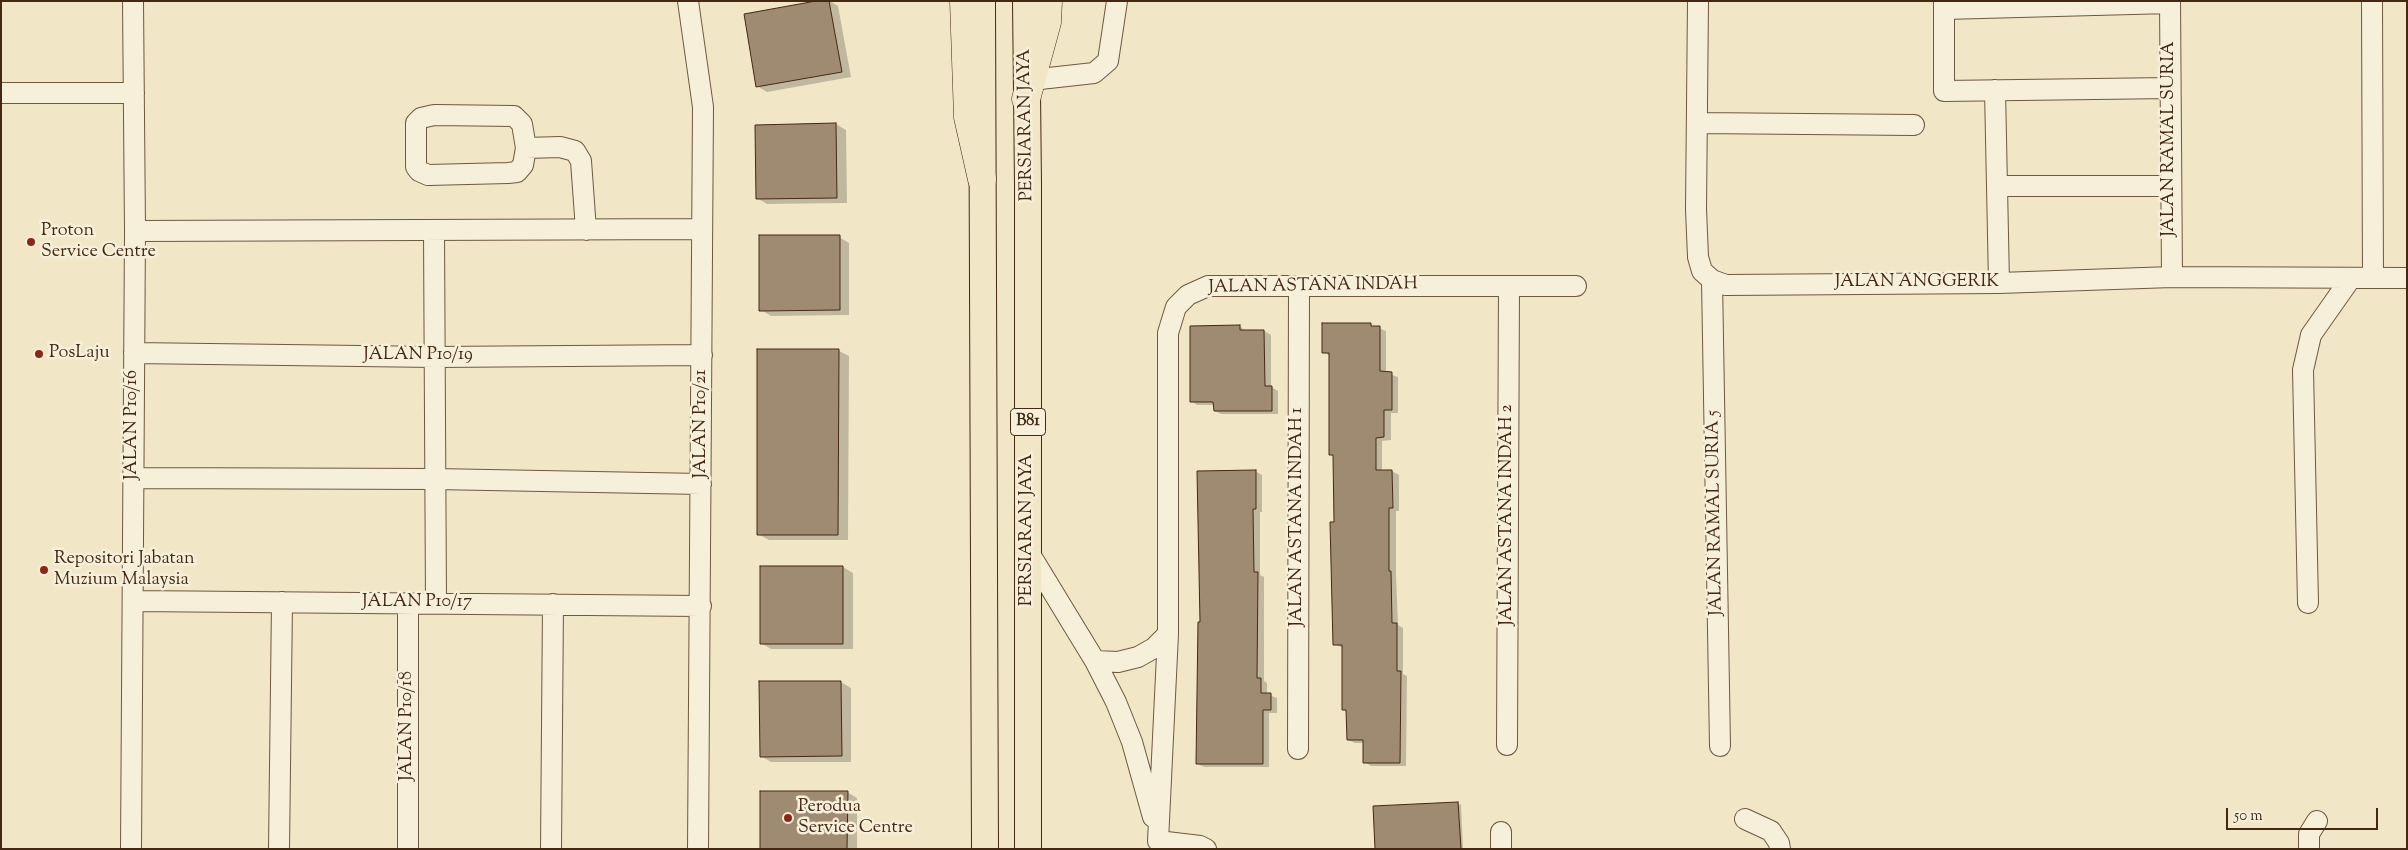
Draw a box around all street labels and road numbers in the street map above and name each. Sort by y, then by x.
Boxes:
street label: JALAN RAMAL SURIA [2159,41,2181,237]
street label: PERSIARAN JAYA [1015,48,1039,202]
street label: JALAN ANGGERIK [1835,272,1999,294]
street label: JALAN ASTANA INDAH [1208,274,1418,300]
street label: JALAN P10/19 [363,345,473,367]
street label: JALAN P10/21 [691,369,713,479]
street label: JALAN P10/16 [122,370,144,480]
street label: JALAN ASTANA INDAH 2 [1497,404,1519,626]
street label: JALAN ASTANA INDAH 1 [1287,407,1309,627]
road number: B81 [1010,408,1046,436]
street label: JALAN RAMAL SURIA 5 [1703,410,1729,616]
street label: PERSIARAN JAYA [1017,454,1039,606]
street label: JALAN P10/17 [362,592,472,614]
street label: JALAN P10/18 [397,671,419,781]

